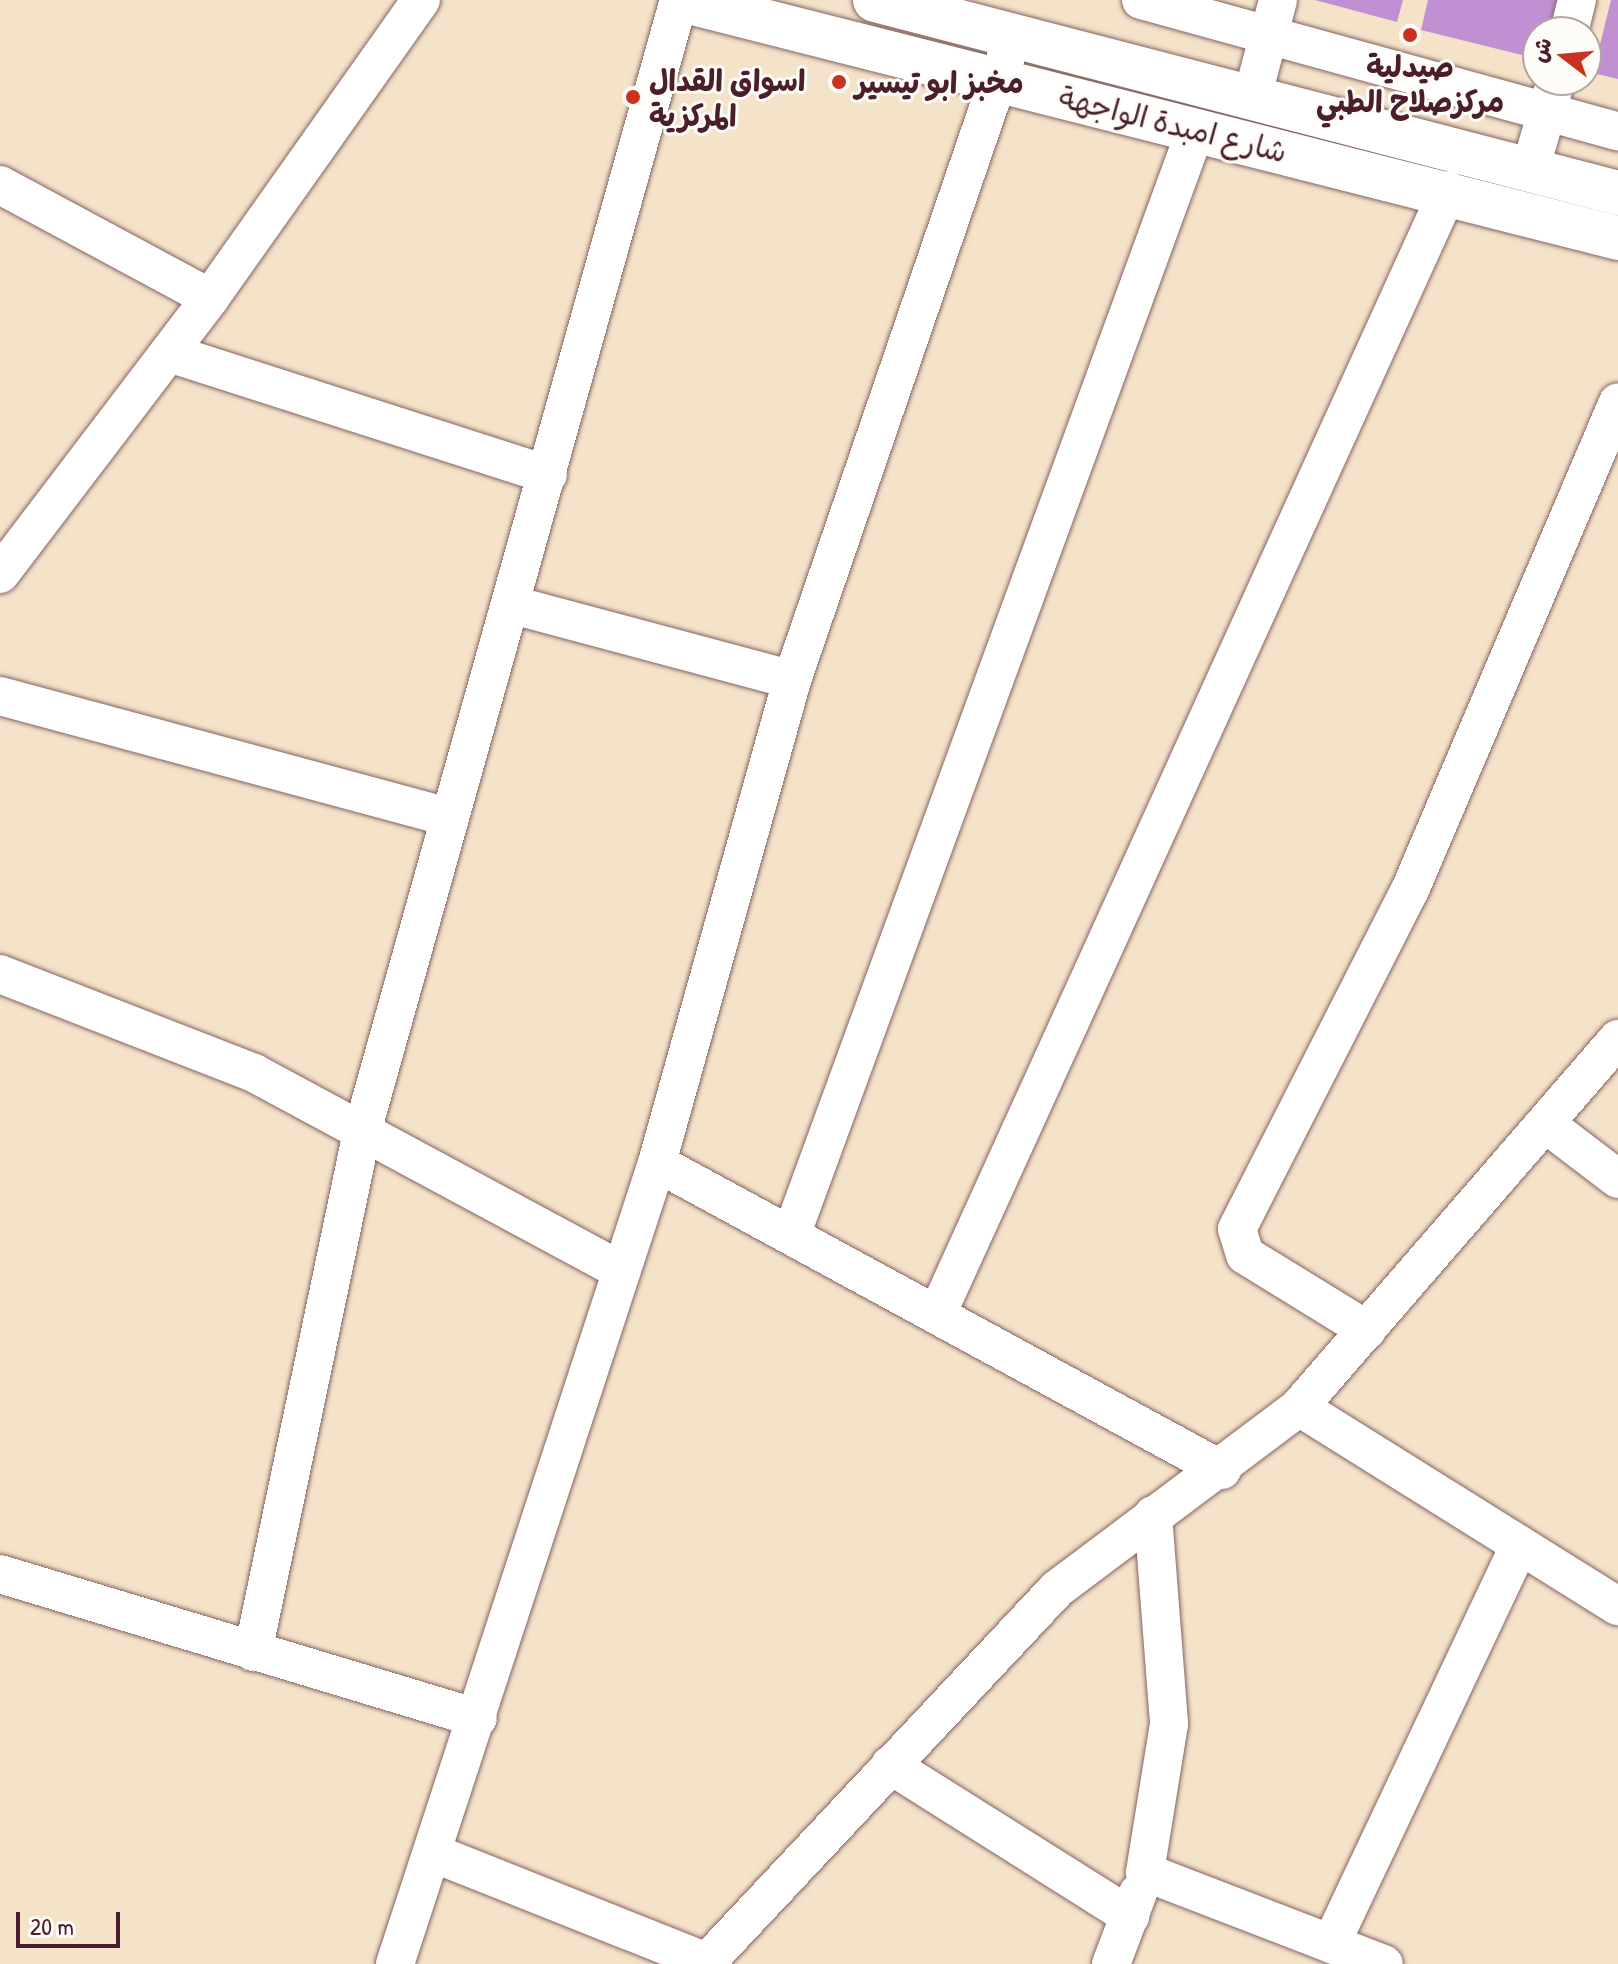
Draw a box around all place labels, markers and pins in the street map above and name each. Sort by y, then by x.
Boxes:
marker: صيدلية مركزصلاح الطبي [1401,26,1419,44]
place label: صيدلية مركزصلاح الطبي [1316,48,1504,118]
place label: اسواق القدال المركزية [649,62,806,132]
place label: مخبز ابو تيسير [855,64,1024,100]
marker: مخبز ابو تيسير [830,73,848,91]
marker: اسواق القدال المركزية [624,88,642,106]

